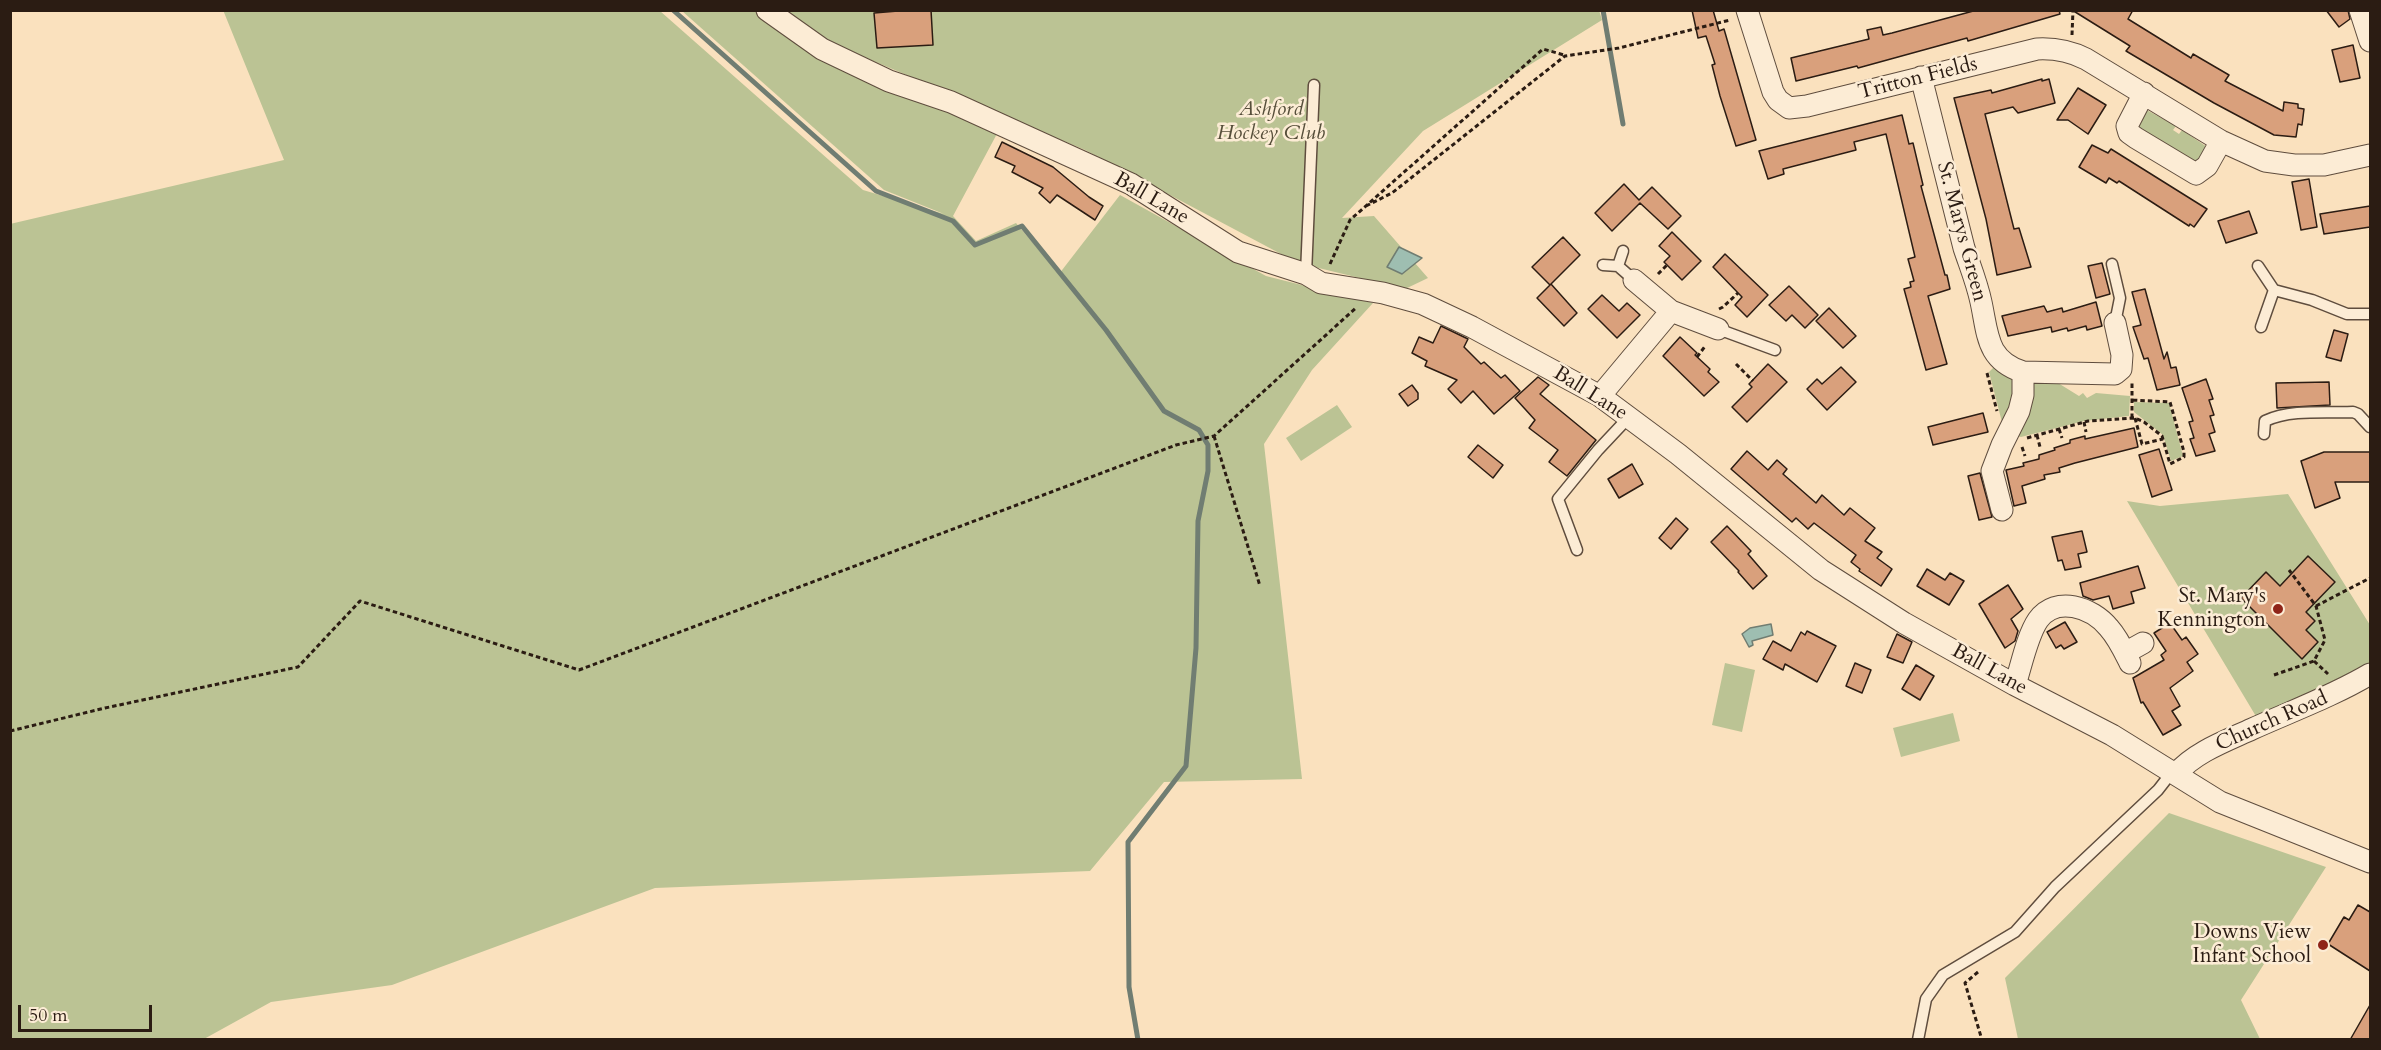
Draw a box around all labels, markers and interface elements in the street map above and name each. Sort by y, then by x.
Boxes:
street label: Tritton Fields [1856,52,1980,106]
park label: Ashford Hockey Club [1217,97,1325,147]
street label: St. Marys Green [1930,159,1992,305]
street label: Ball Lane [1109,167,1193,231]
street label: Ball Lane [1548,361,1632,427]
place label: St. Mary's Kennington [2157,584,2266,634]
marker: St. Mary's Kennington [2271,602,2285,616]
street label: Ball Lane [1947,639,2031,701]
street label: Church Road [2212,686,2332,758]
place label: Downs View Infant School [2193,920,2311,970]
marker: Downs View Infant School [2316,938,2330,952]
scale bar [21,993,154,1031]
text: 50 m [29,1003,68,1028]

